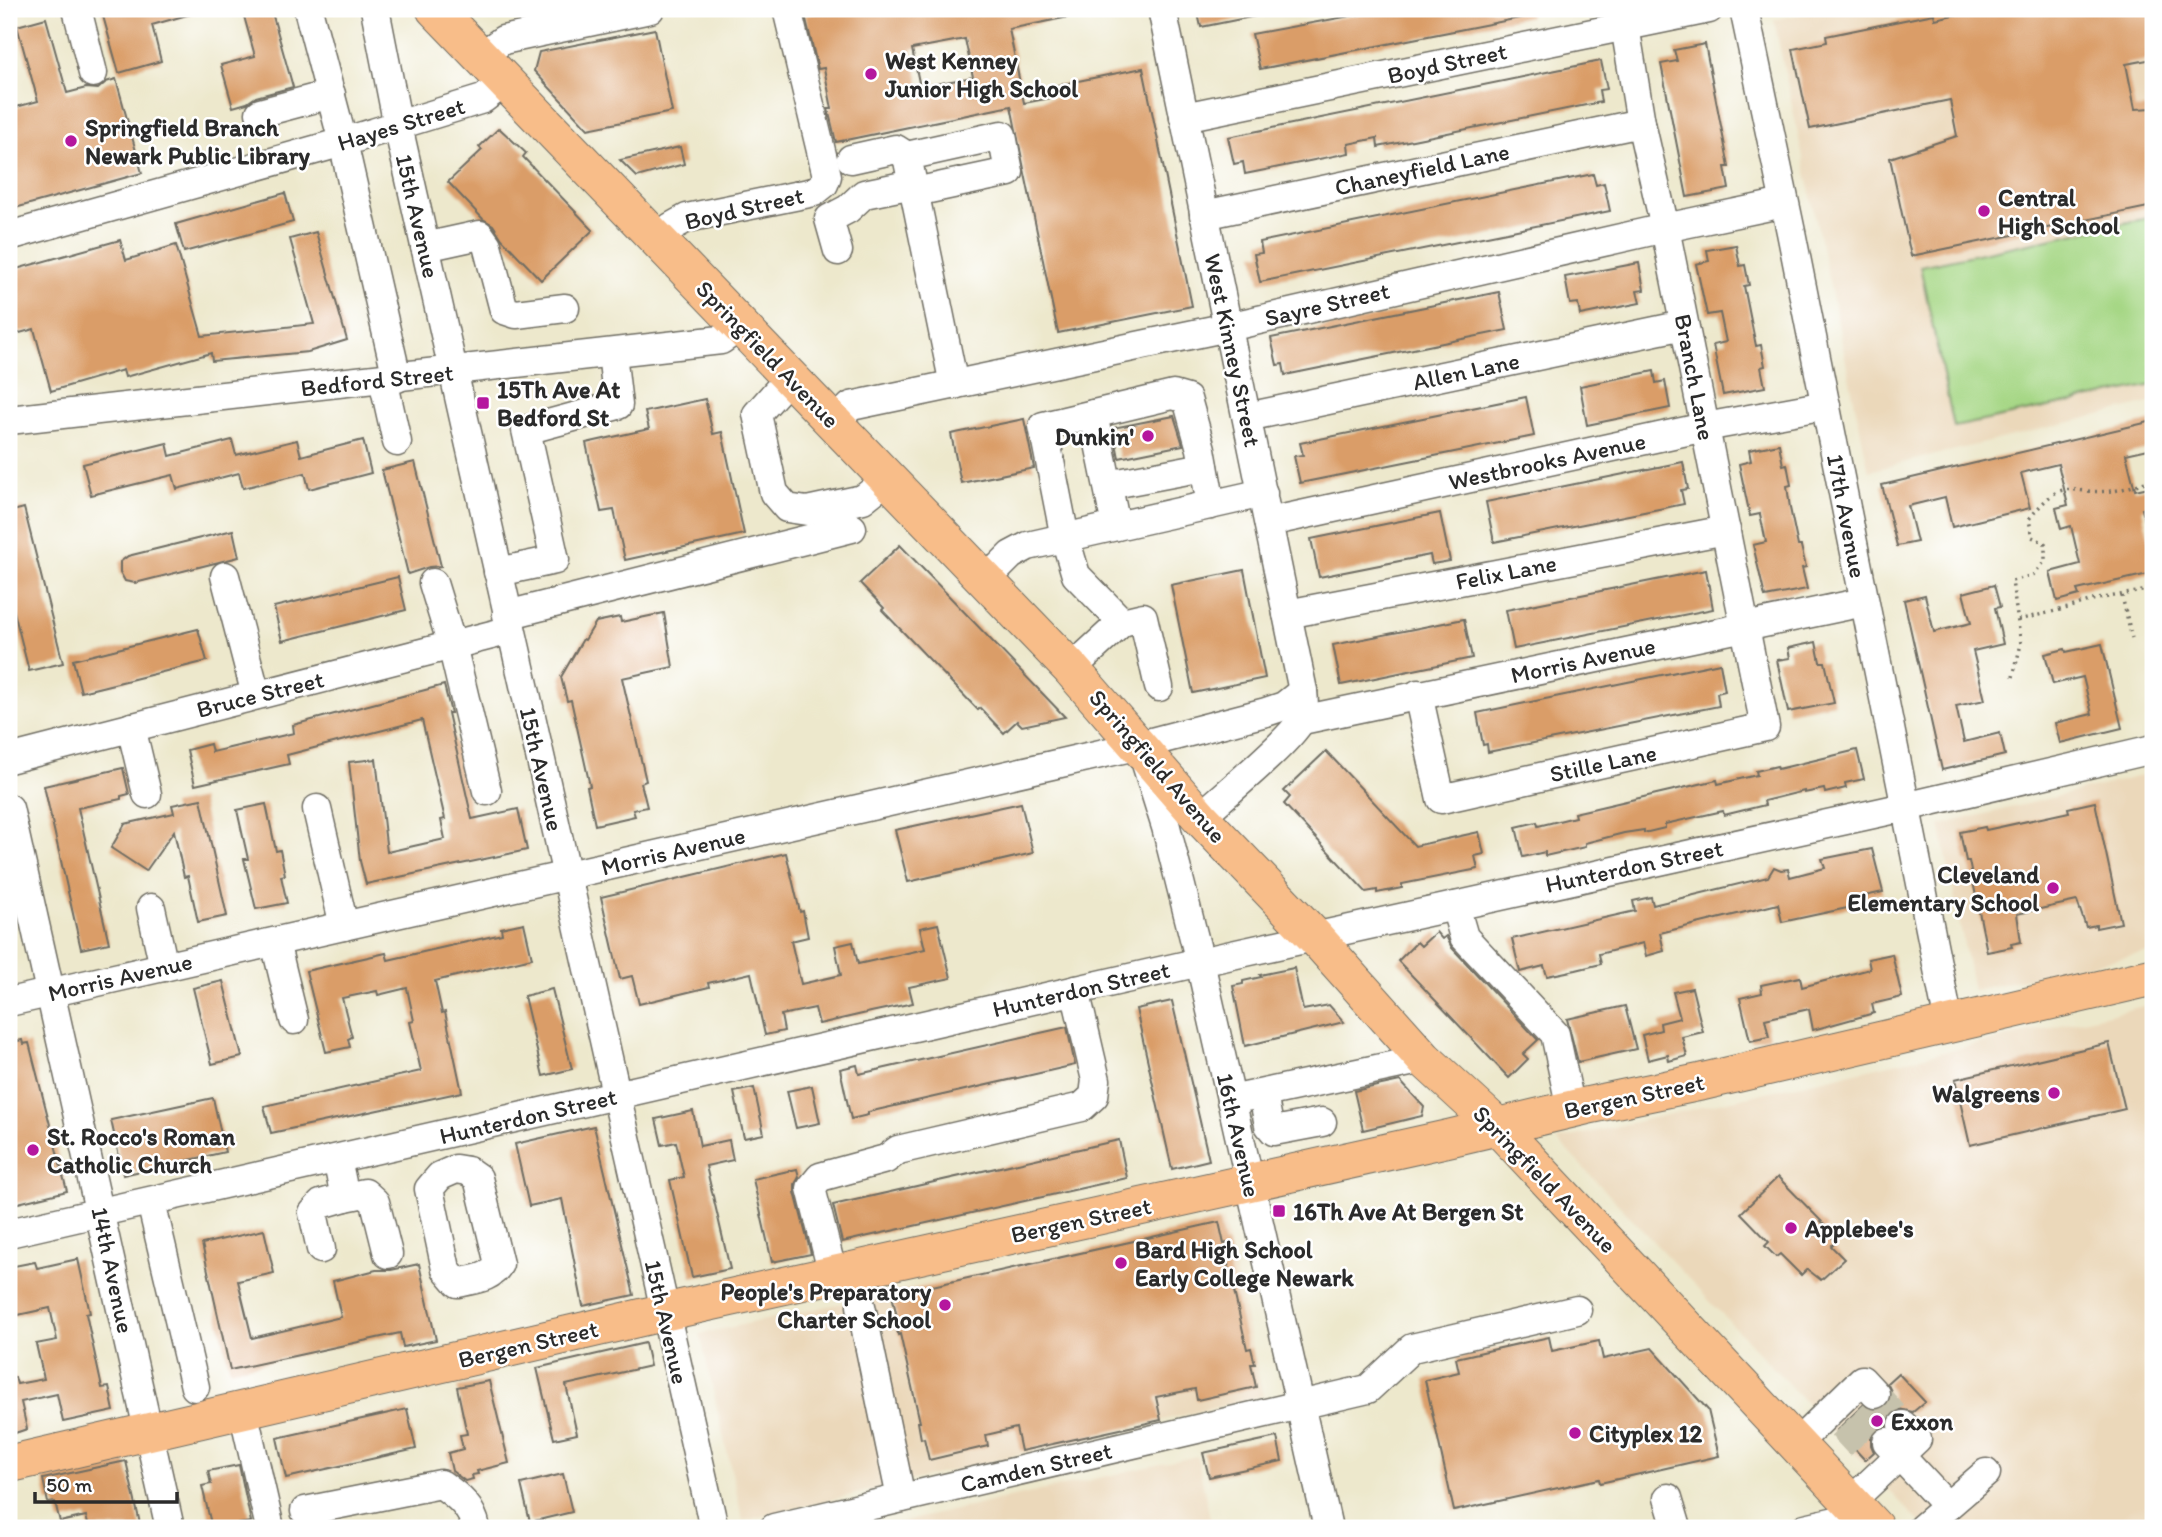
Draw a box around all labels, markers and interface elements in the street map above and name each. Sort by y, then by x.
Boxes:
street label: Boyd Street [1385,36,1509,90]
place label: West Kenney Junior High School [884,46,1078,104]
marker: West Kenney Junior High School [863,66,879,82]
street label: Hayes Street [334,91,468,157]
place label: Springfield Branch Newark Public Library [85,113,311,171]
marker: Springfield Branch Newark Public Library [63,133,79,149]
street label: Chaneyfield Lane [1332,136,1512,202]
street label: 15th Avenue [390,151,446,281]
street label: Boyd Street [682,180,806,236]
place label: Central High School [1998,183,2120,241]
marker: Central High School [1976,203,1992,219]
street label: West Kinney Street [1198,251,1268,449]
street label: Springfield Avenue [690,274,846,434]
street label: Sayre Street [1262,276,1392,332]
street label: Branch Lane [1669,311,1721,443]
street label: Allen Lane [1410,346,1522,396]
street label: Bedford Street [299,358,455,402]
place label: 15Th Ave At Bedford St [497,375,620,432]
marker: 15Th Ave At Bedford St [475,395,491,411]
place label: Dunkin' [1055,422,1134,451]
street label: Westbrooks Avenue [1446,426,1648,496]
marker: Dunkin' [1140,428,1156,444]
street label: 17th Avenue [1821,451,1873,581]
street label: Felix Lane [1453,548,1559,596]
street label: Morris Avenue [1508,631,1658,689]
street label: Bruce Street [193,664,327,724]
street label: Springfield Avenue [1083,683,1233,849]
street label: 15th Avenue [514,704,570,834]
street label: Stille Lane [1547,738,1659,788]
street label: Morris Avenue [598,820,748,882]
street label: Hunterdon Street [1543,833,1725,899]
place label: Cleveland Elementary School [1848,860,2039,918]
marker: Cleveland Elementary School [2045,880,2061,896]
street label: Morris Avenue [45,946,195,1008]
street label: Hunterdon Street [990,955,1172,1023]
street label: Bergen Street [1561,1067,1707,1125]
street label: 16th Avenue [1211,1070,1267,1200]
place label: Walgreens [1932,1079,2040,1109]
street label: Hunterdon Street [437,1082,619,1150]
marker: Walgreens [2046,1085,2062,1101]
street label: Springfield Avenue [1467,1099,1623,1259]
place label: St. Rocco's Roman Catholic Church [47,1122,235,1179]
marker: St. Rocco's Roman Catholic Church [25,1142,41,1158]
street label: Bergen Street [1008,1191,1154,1249]
place label: 16Th Ave At Bergen St [1293,1197,1523,1227]
marker: 16Th Ave At Bergen St [1271,1203,1287,1219]
street label: 14th Avenue [85,1204,141,1336]
place label: Applebee's [1804,1214,1914,1244]
marker: Applebee's [1783,1220,1799,1236]
place label: Bard High School Early College Newark [1135,1235,1354,1293]
marker: Bard High School Early College Newark [1113,1255,1129,1271]
street label: 15th Avenue [639,1257,695,1387]
place label: People's Preparatory Charter School [721,1277,932,1334]
marker: People's Preparatory Charter School [937,1297,953,1313]
street label: Bergen Street [455,1314,601,1374]
place label: Exxon [1891,1407,1953,1436]
marker: Exxon [1869,1413,1885,1429]
place label: Cityplex 12 [1589,1419,1703,1449]
marker: Cityplex 12 [1567,1425,1583,1441]
street label: Camden Street [957,1435,1115,1499]
scale bar [35,1460,177,1504]
text: 50 m [46,1472,93,1497]

